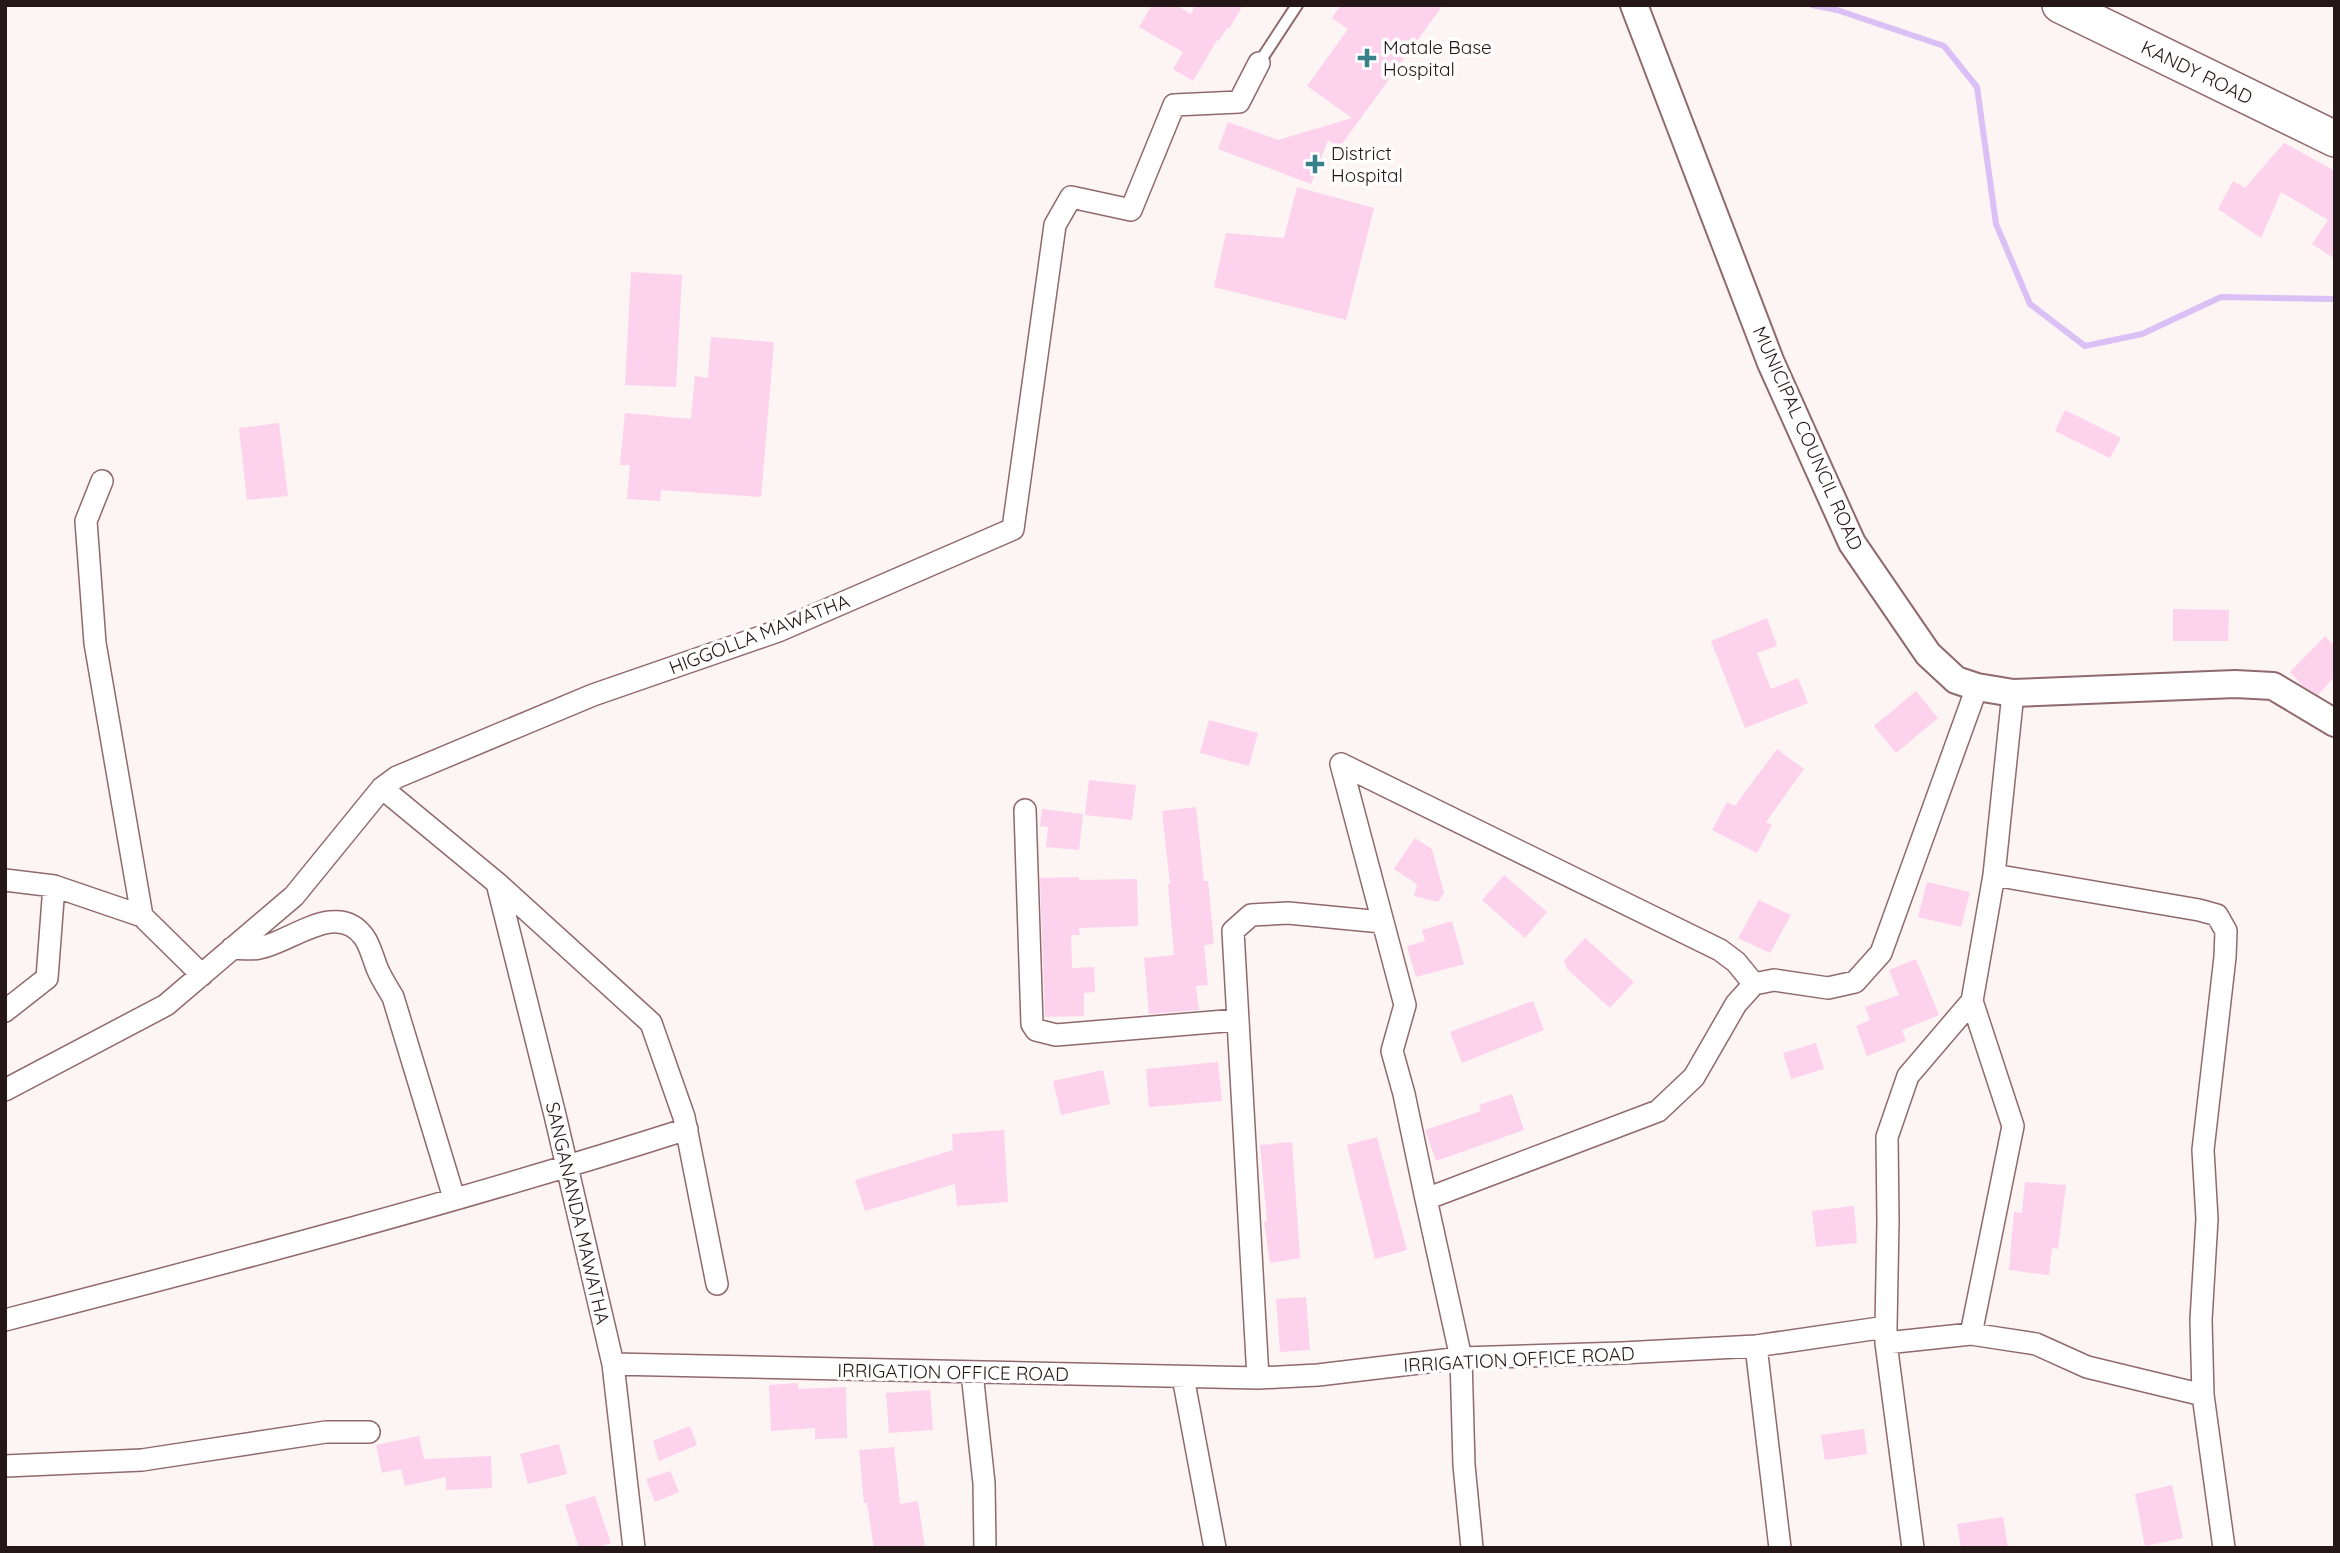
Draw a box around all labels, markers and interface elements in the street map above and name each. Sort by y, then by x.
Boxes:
place label: Matale Base Hospital [1383,35,1492,81]
street label: KANDY ROAD [2137,35,2257,109]
marker: Matale Base Hospital [1357,48,1377,68]
place label: District Hospital [1331,141,1403,187]
marker: District Hospital [1305,154,1325,174]
street label: MUNICIPAL COUNCIL ROAD [1748,322,1868,554]
street label: HIGGOLLA MAWATHA [665,588,853,680]
street label: SANGANANDA MAWATHA [541,1099,615,1327]
street label: IRRIGATION OFFICE ROAD [1403,1341,1635,1377]
street label: IRRIGATION OFFICE ROAD [837,1358,1069,1386]

